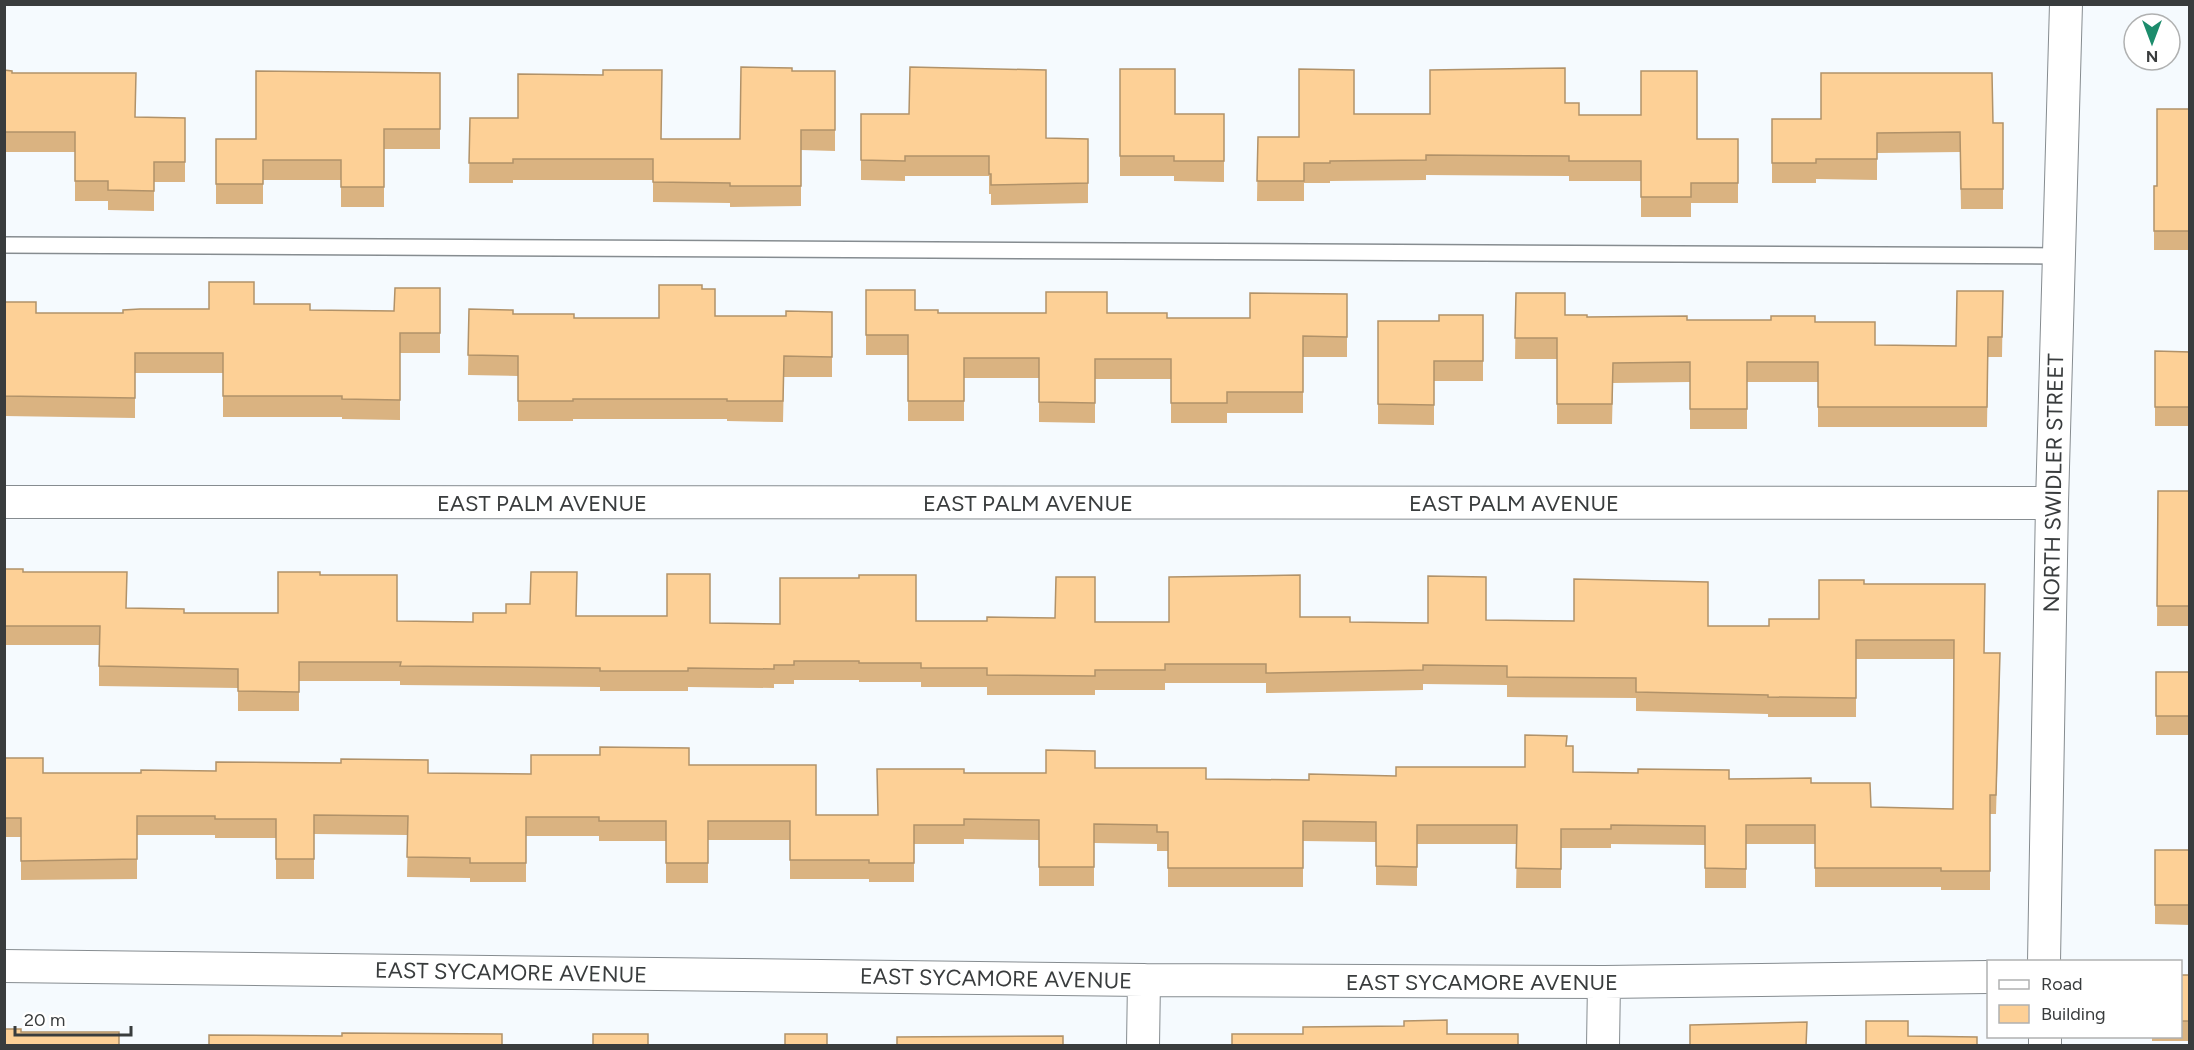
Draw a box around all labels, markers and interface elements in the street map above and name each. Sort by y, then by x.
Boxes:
north arrow [2122,12,2182,72]
text: N [2146,47,2158,66]
street label: NORTH SWIDLER STREET [2038,353,2069,613]
street label: EAST PALM AVENUE [437,490,647,517]
street label: EAST PALM AVENUE [923,490,1133,517]
street label: EAST PALM AVENUE [1409,490,1619,517]
street label: EAST SYCAMORE AVENUE [375,957,647,988]
legend [1987,960,2182,1038]
street label: EAST SYCAMORE AVENUE [860,963,1132,994]
street label: EAST SYCAMORE AVENUE [1346,969,1618,996]
text: Road [2041,973,2082,995]
scale bar [15,999,130,1037]
text: Building [2041,1003,2106,1025]
text: 20 m [24,1009,65,1031]

